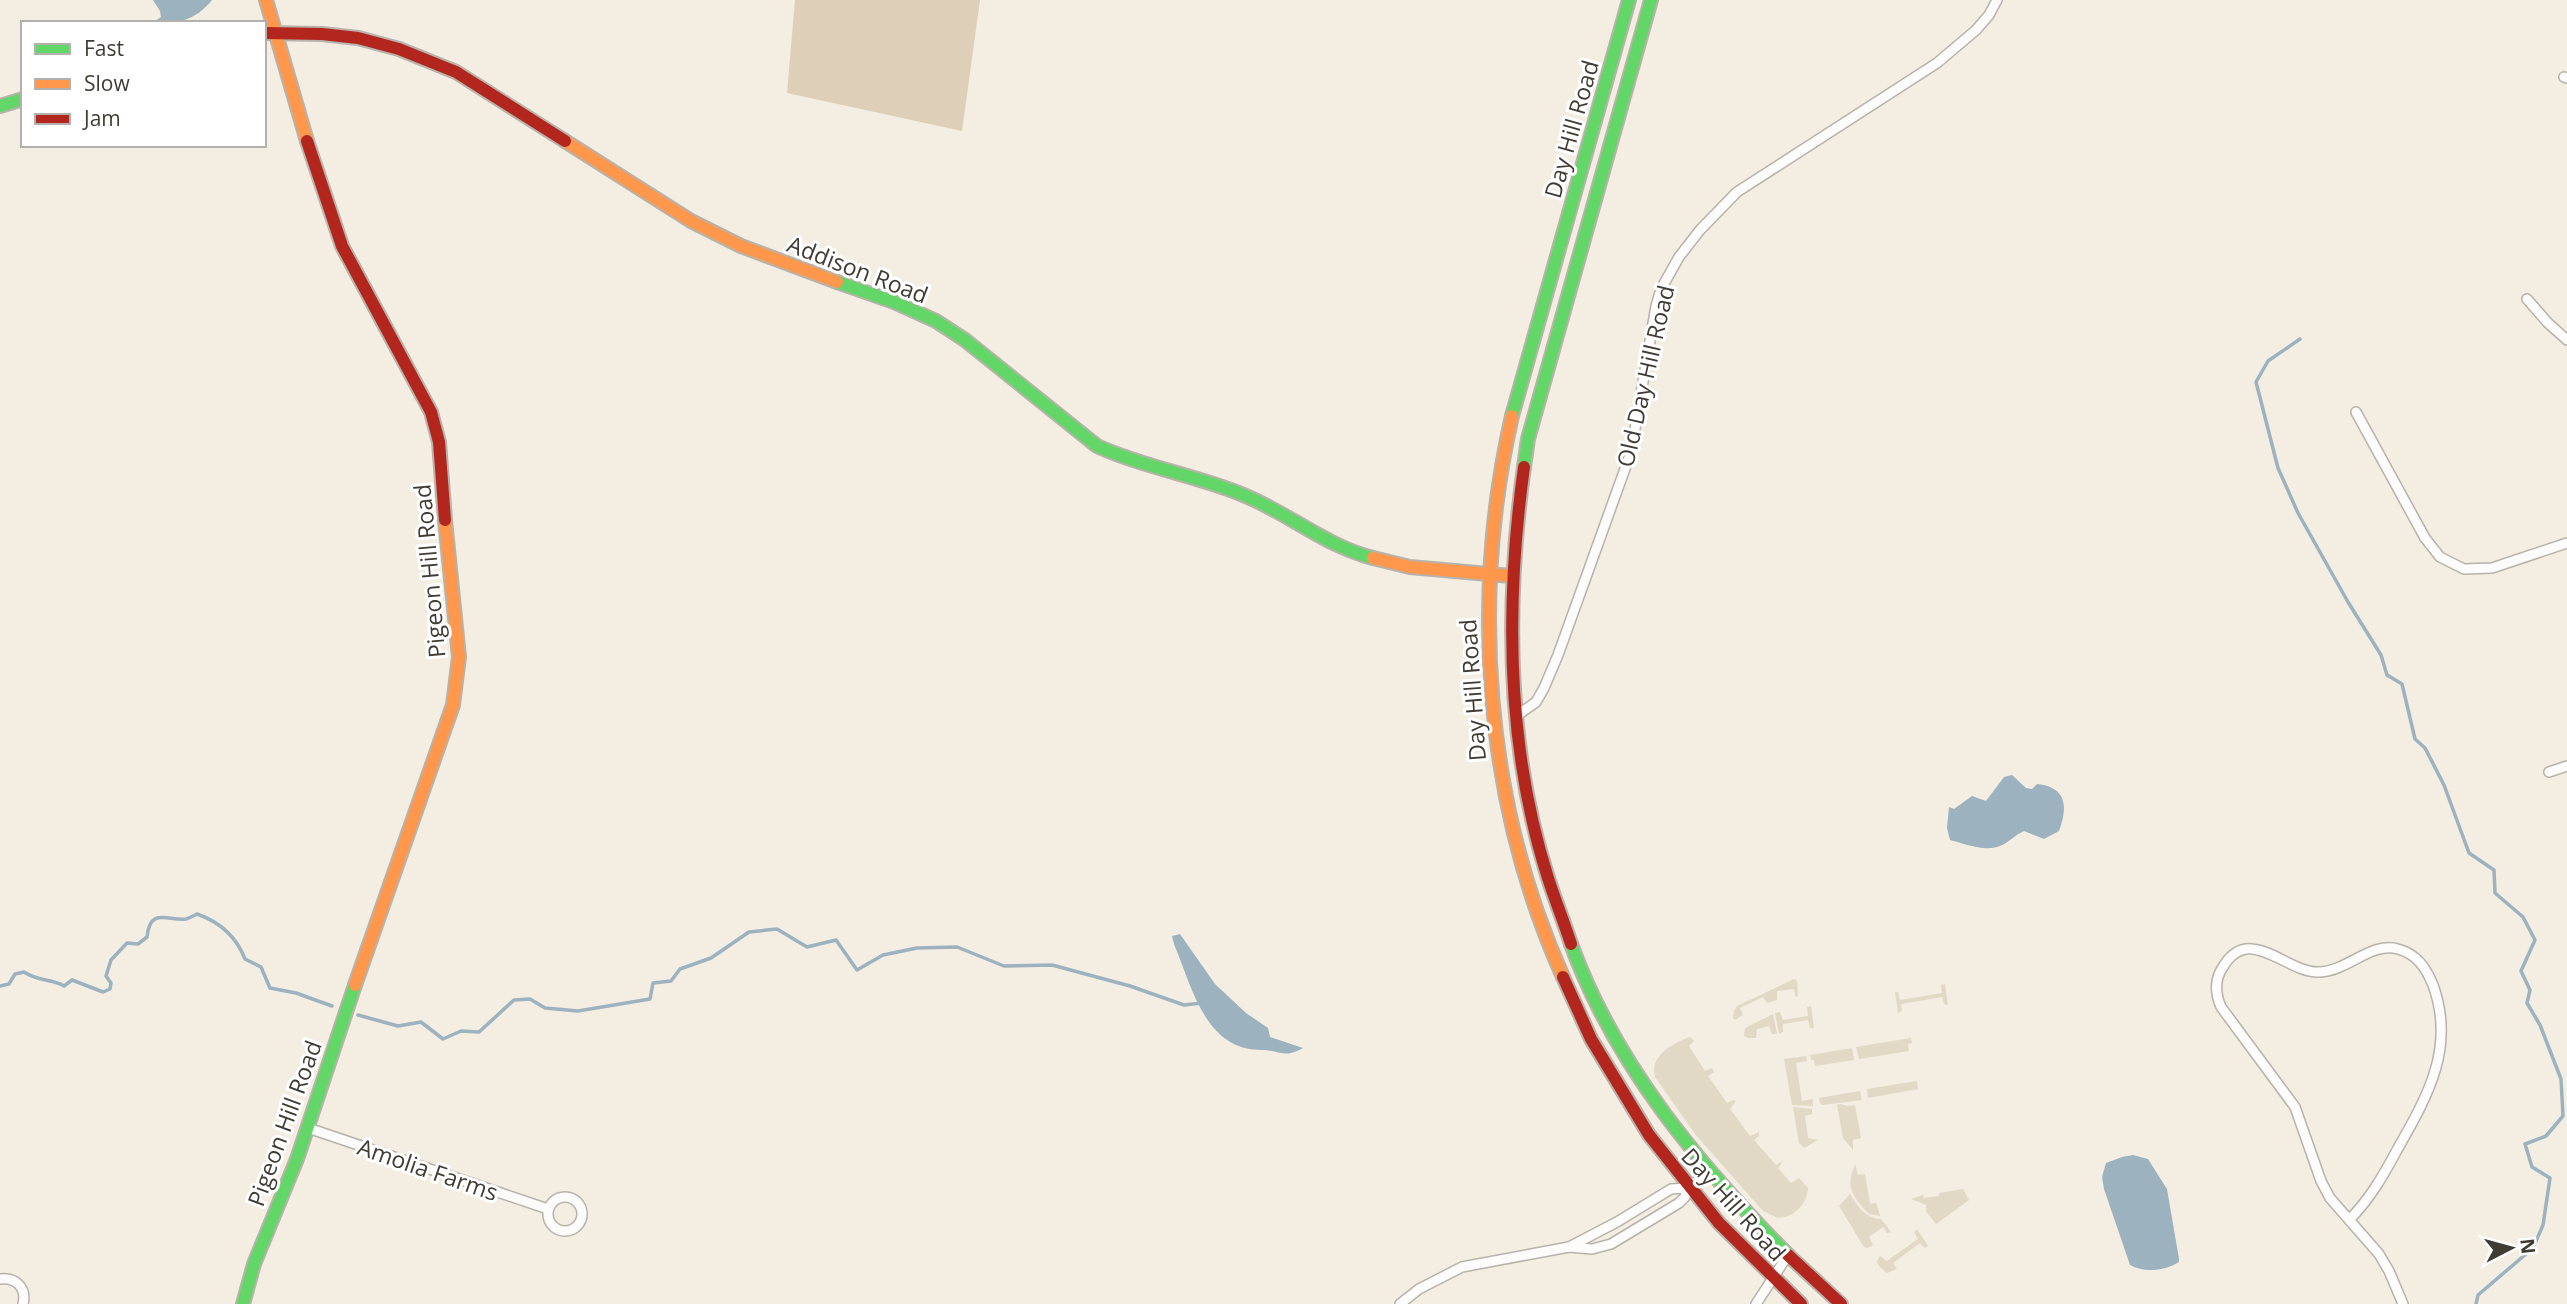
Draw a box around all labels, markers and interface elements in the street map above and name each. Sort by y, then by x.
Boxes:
legend [21,21,266,147]
text: Fast [84,34,124,62]
street label: Day Hill Road [1536,56,1606,202]
text: Slow [84,69,130,97]
text: Jam [82,104,121,132]
street label: Addison Road [783,227,933,311]
street label: Old Day Hill Road [1608,282,1682,470]
street label: Pigeon Hill Road [405,483,453,659]
street label: Day Hill Road [1451,618,1493,762]
street label: Pigeon Hill Road [239,1036,329,1210]
street label: Amolia Farms [354,1130,502,1208]
street label: Day Hill Road [1675,1140,1793,1268]
north arrow [2476,1213,2546,1283]
text: N [2514,1237,2542,1255]

